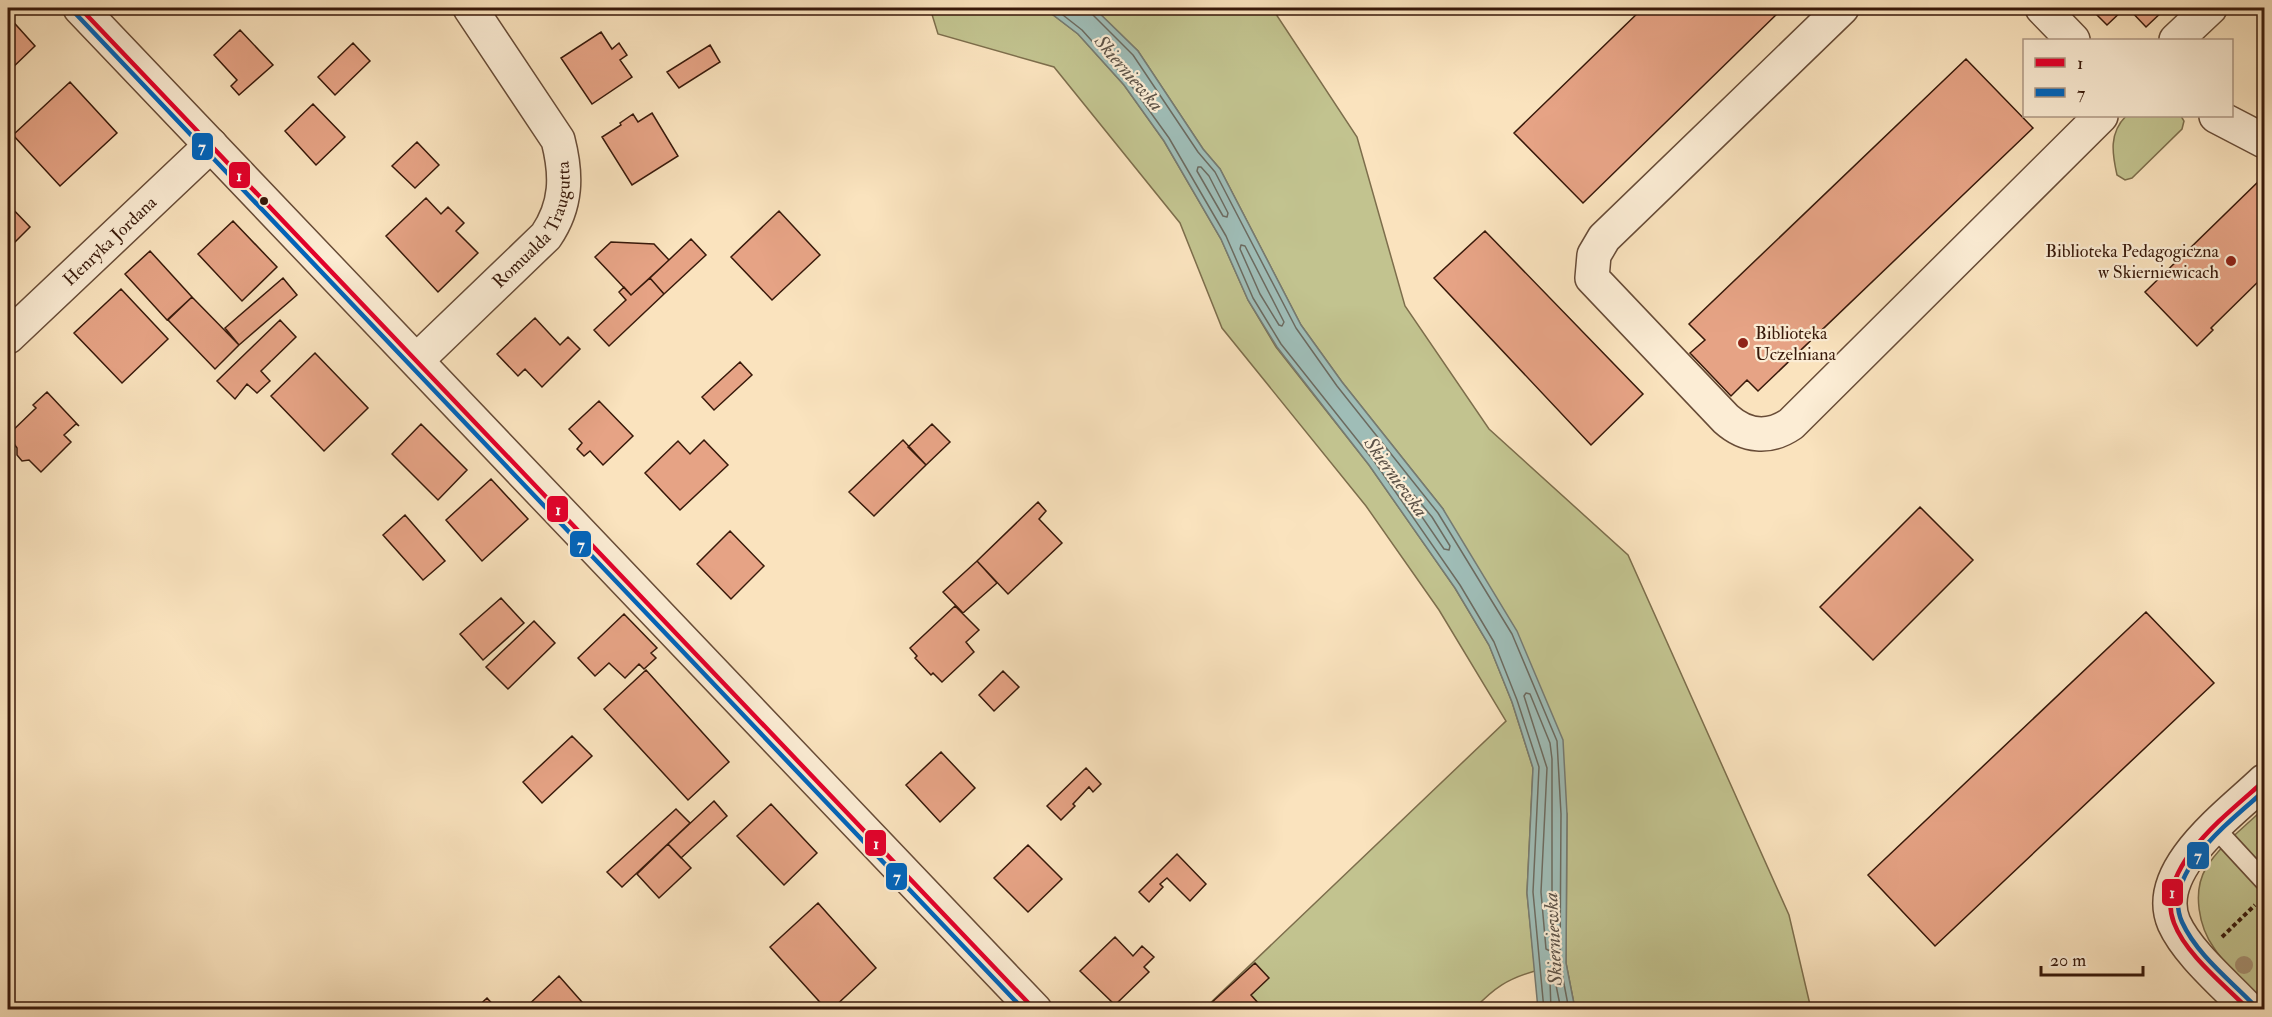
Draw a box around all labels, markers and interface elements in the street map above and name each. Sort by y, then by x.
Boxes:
water label: Skierniewka [1088,29,1169,116]
legend [2023,39,2233,117]
text: 1 [2077,52,2083,75]
text: 7 [2077,82,2085,105]
line badge: 7 [191,132,214,161]
text: 7 [198,137,206,157]
street label: Romualda Traugutta [487,159,575,293]
line badge: 1 [228,161,251,189]
text: 1 [236,166,242,186]
street label: Henryka Jordana [58,191,162,291]
unlabelled marker [258,195,270,207]
place label: Biblioteka Pedagogiczna w Skierniewicach [2045,240,2220,284]
marker: Biblioteka Pedagogiczna w Skierniewicach [2224,254,2238,268]
place label: Biblioteka Uczelniana [1755,322,1837,366]
marker: Biblioteka Uczelniana [1736,336,1750,350]
water label: Skierniewka [1358,431,1434,522]
line badge: 1 [546,495,569,523]
text: 1 [555,500,561,520]
line badge: 7 [569,530,592,558]
text: 7 [577,535,585,555]
line badge: 1 [864,829,887,857]
text: 1 [873,834,879,854]
line badge: 7 [2186,841,2210,870]
text: 7 [2194,846,2202,866]
line badge: 7 [885,862,908,891]
text: 7 [893,867,901,887]
line badge: 1 [2161,878,2184,907]
text: 1 [2169,883,2175,903]
water label: Skierniewka [1538,892,1568,987]
scale bar [2041,939,2143,977]
text: 20 m [2050,949,2086,972]

